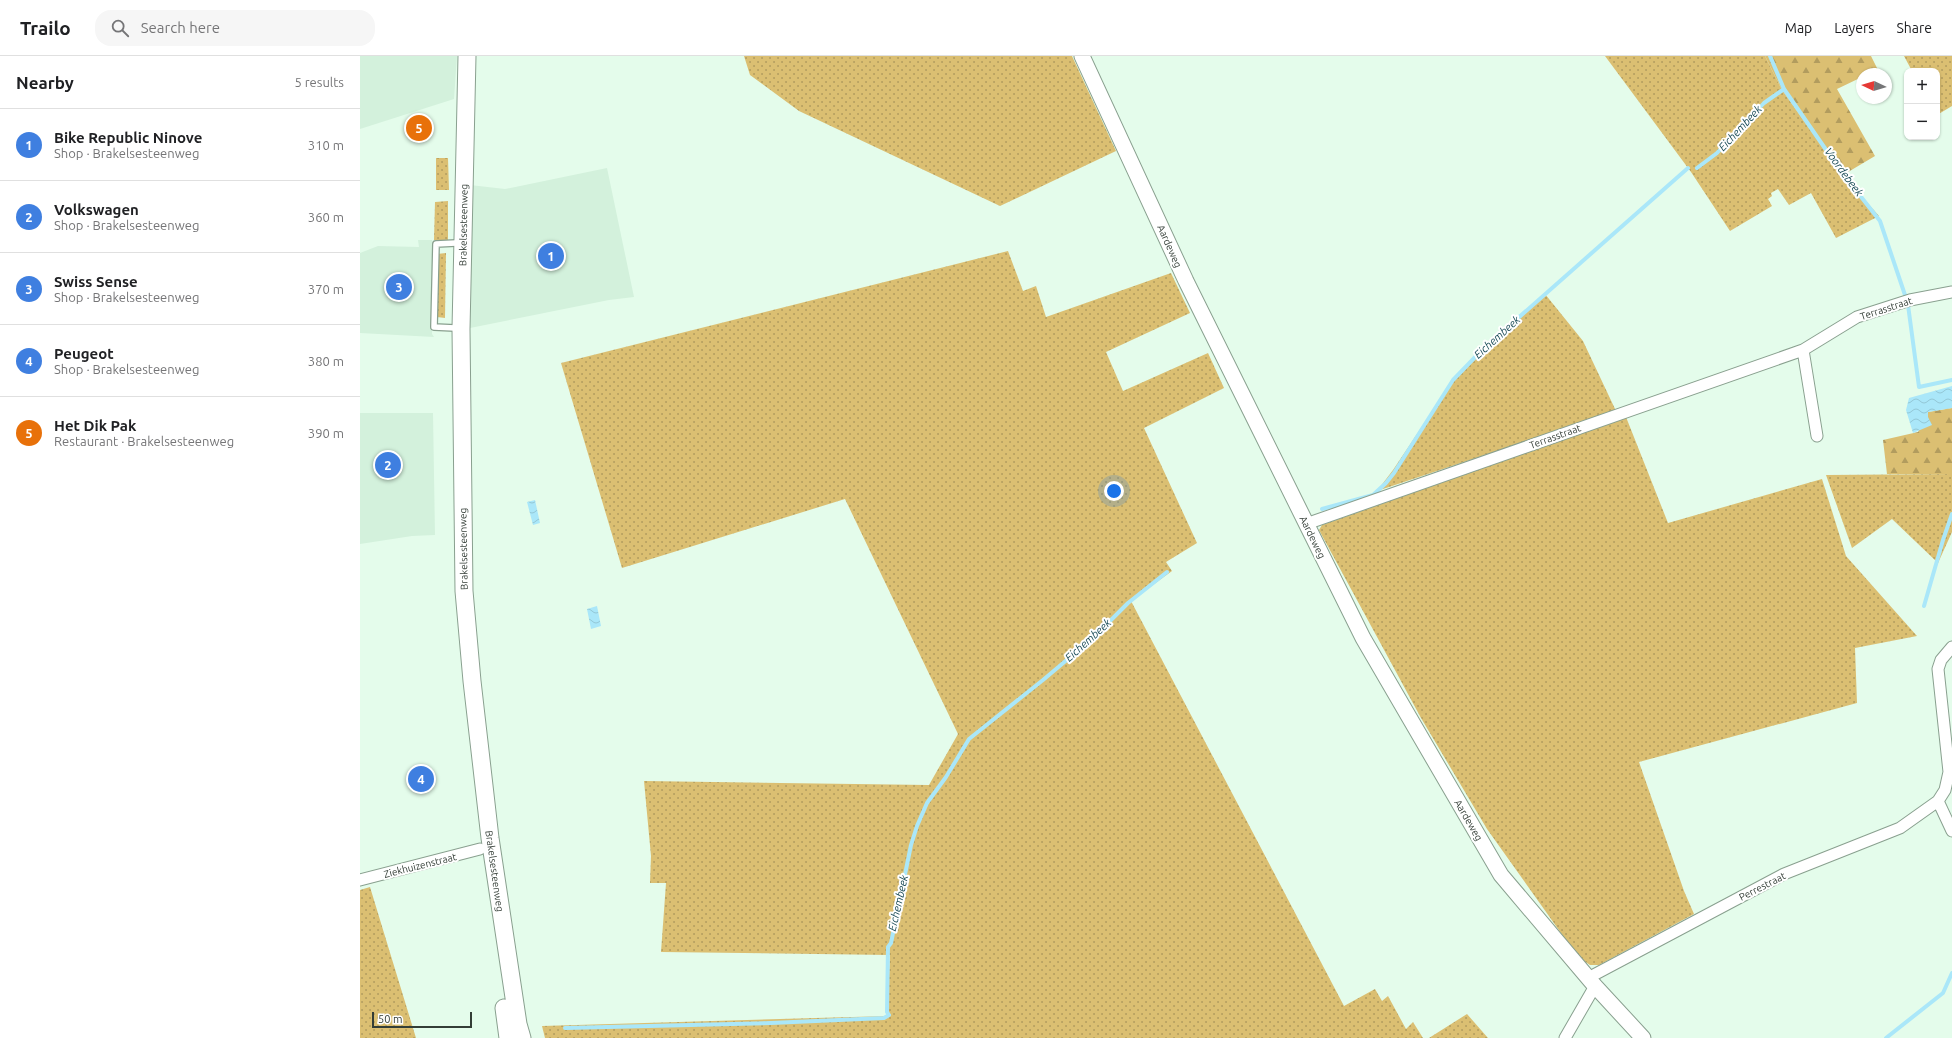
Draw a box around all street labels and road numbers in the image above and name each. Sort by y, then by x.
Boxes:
street label: Brakelsesteenweg [457,184,470,266]
street label: Aardeweg [1155,223,1184,269]
street label: Terrasstraat [1859,295,1914,322]
street label: Terrasstraat [1528,422,1582,451]
street label: Brakelsesteenweg [457,508,470,590]
street label: Aardeweg [1298,514,1328,560]
street label: Aardeweg [1452,798,1485,843]
street label: Brakelsesteenweg [483,830,506,913]
street label: Ziekhuizenstraat [383,851,458,880]
street label: Perrestraat [1737,870,1787,903]

